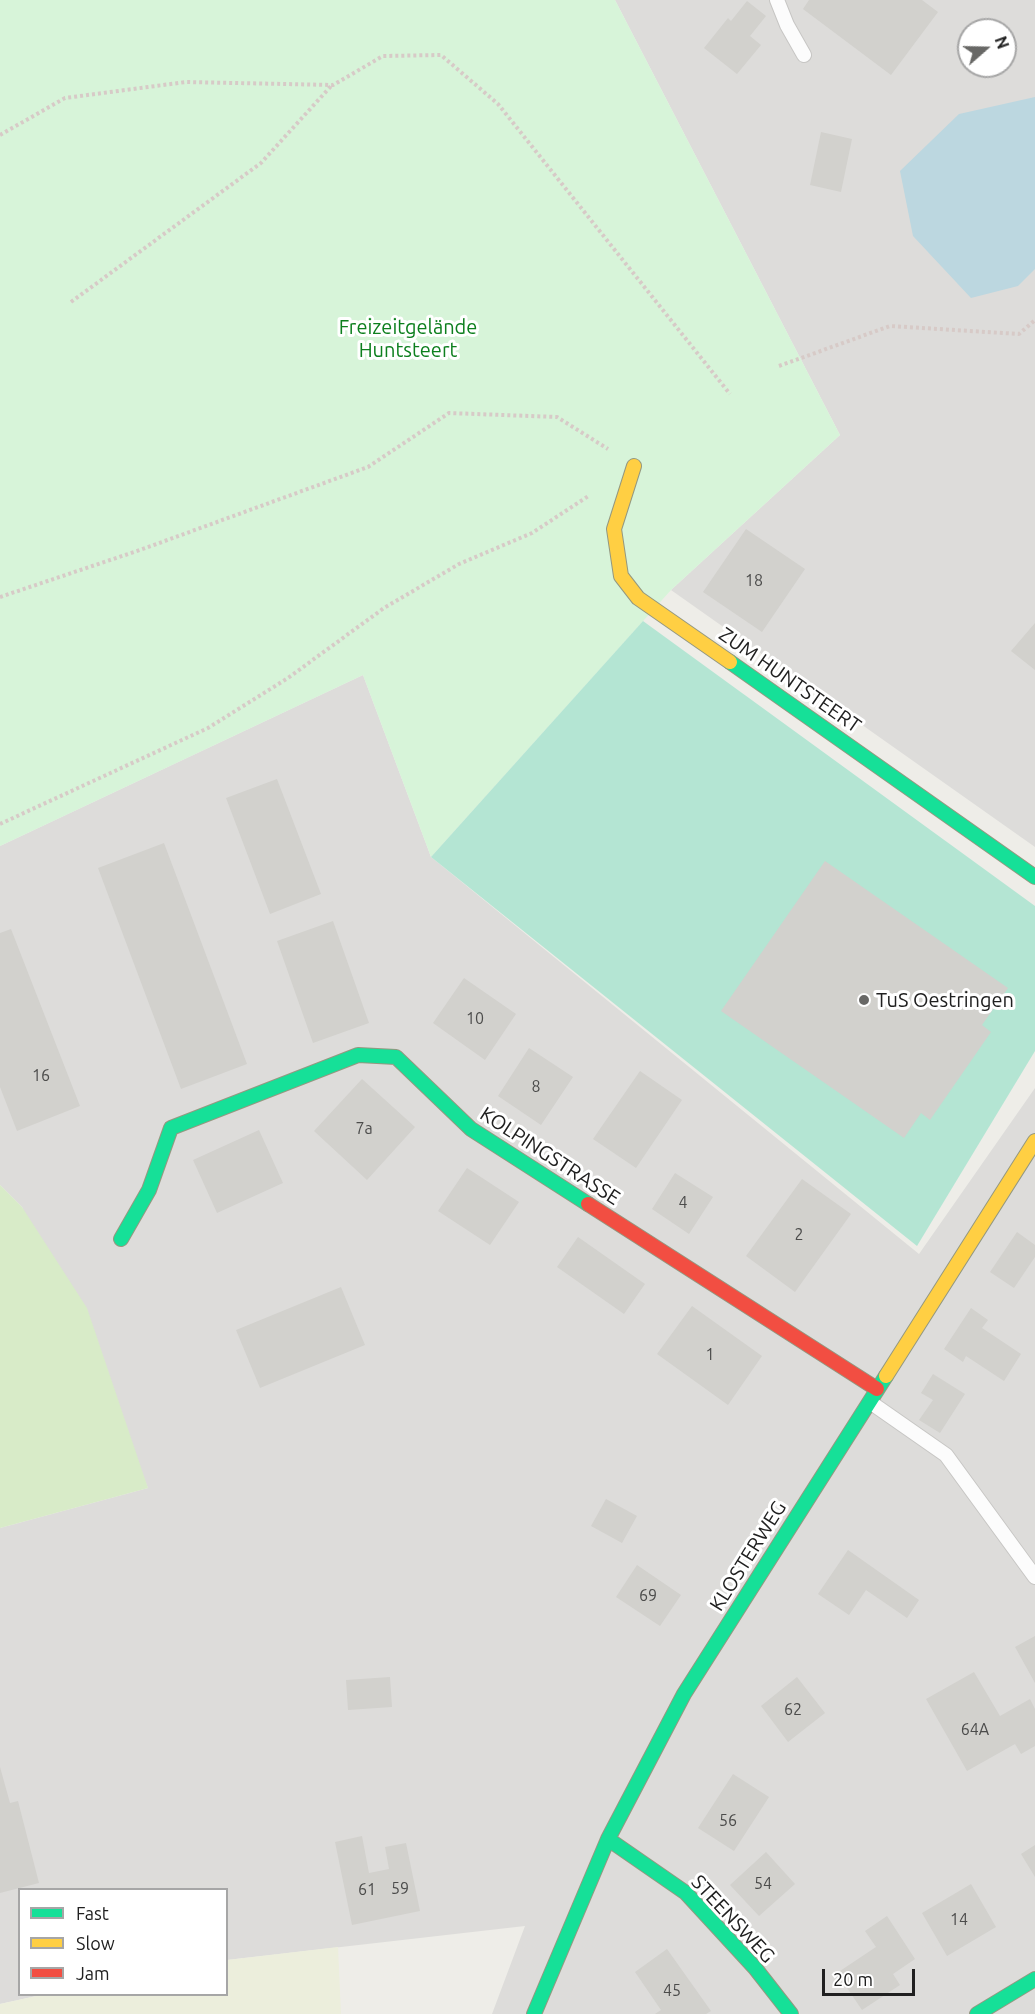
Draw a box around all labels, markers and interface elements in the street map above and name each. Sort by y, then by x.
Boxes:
north arrow [957,18,1017,78]
text: N [992,34,1013,51]
park label: Freizeitgelände Huntsteert [339,315,477,362]
house number: 18 [745,571,763,591]
street label: ZUM HUNTSTEERT [715,622,865,738]
place label: TuS Oestringen [876,988,1014,1012]
marker: TuS Oestringen [857,993,871,1007]
house number: 10 [466,1009,484,1029]
house number: 16 [32,1066,50,1086]
house number: 8 [531,1077,541,1097]
street label: KOLPINGSTRASSE [476,1102,624,1210]
house number: 7a [355,1119,373,1139]
house number: 4 [678,1193,688,1213]
house number: 2 [794,1225,804,1245]
house number: 1 [705,1345,715,1365]
street label: KLOSTERWEG [705,1497,791,1615]
house number: 69 [639,1586,657,1606]
house number: 62 [784,1700,802,1720]
house number: 64A [961,1720,989,1740]
house number: 56 [719,1811,737,1831]
street label: STEENSWEG [686,1870,780,1968]
house number: 54 [754,1874,772,1894]
house number: 59 [391,1879,409,1899]
house number: 61 [358,1880,376,1900]
legend [18,1888,228,1996]
text: Fast [76,1903,109,1923]
house number: 14 [950,1910,968,1930]
text: Slow [76,1933,115,1953]
scale bar [825,1957,918,1995]
text: Jam [76,1963,110,1983]
text: 20 m [833,1969,873,1989]
house number: 45 [663,1981,681,2001]

